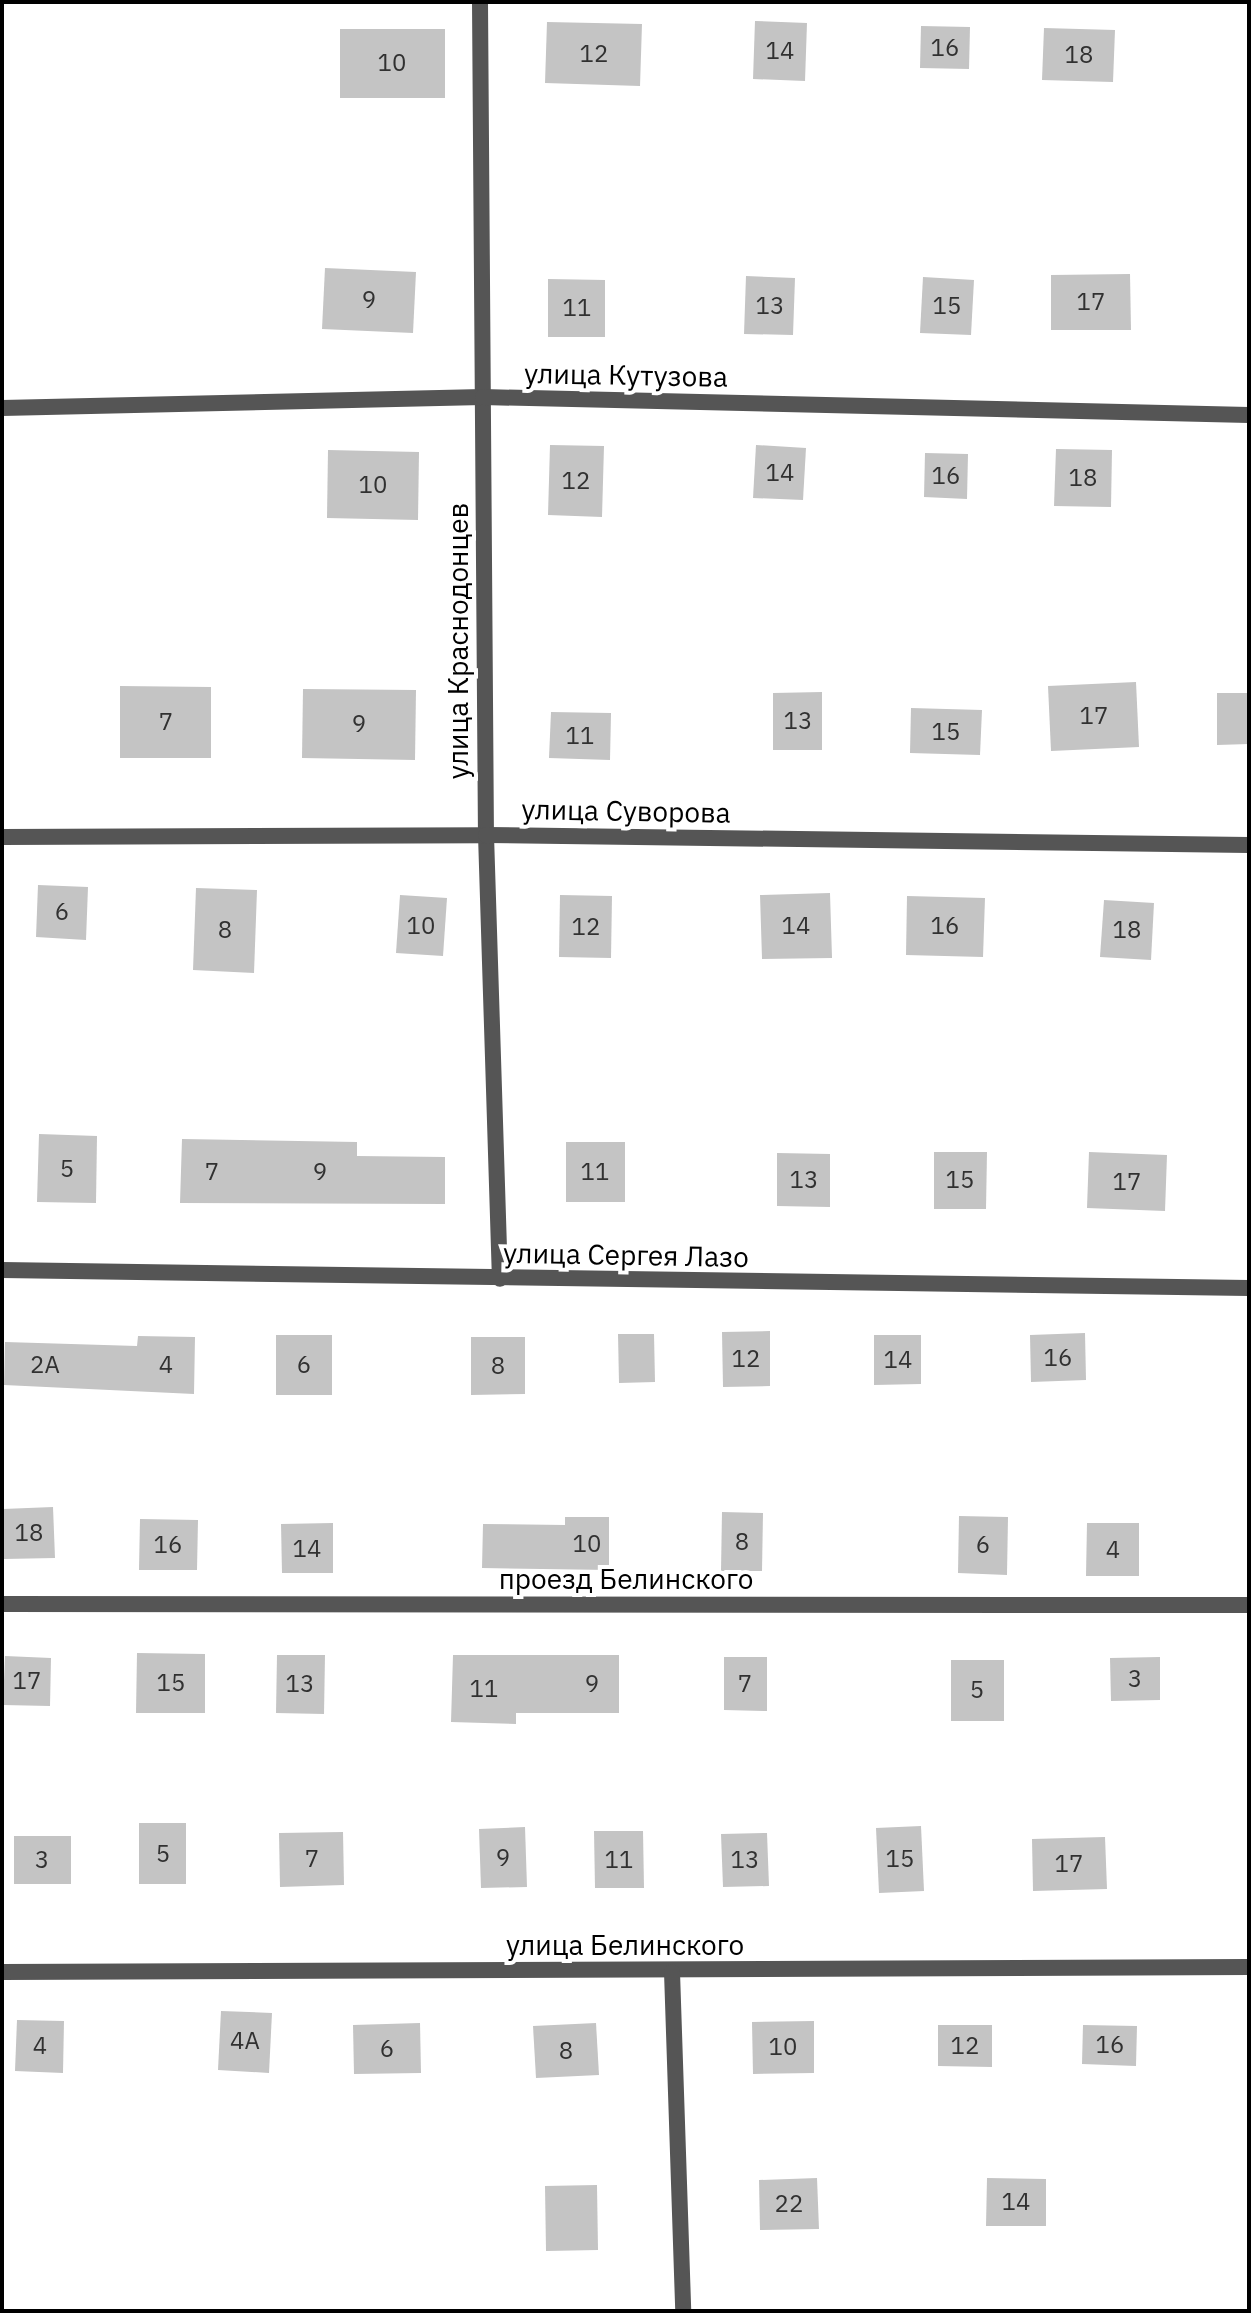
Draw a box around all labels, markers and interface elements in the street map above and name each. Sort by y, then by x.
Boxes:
house number: 16 [931,34,959,62]
house number: 14 [766,37,794,65]
house number: 12 [580,40,608,68]
house number: 18 [1065,41,1093,69]
house number: 10 [378,49,406,77]
house number: 9 [362,286,376,314]
house number: 17 [1077,288,1105,316]
house number: 13 [756,292,784,320]
house number: 15 [933,292,961,320]
house number: 11 [563,294,591,322]
street label: улица Кутузова [524,356,728,394]
house number: 14 [766,459,794,487]
house number: 16 [932,462,960,490]
house number: 18 [1069,464,1097,492]
house number: 12 [562,467,590,495]
house number: 10 [359,471,387,499]
street label: улица Краснодонцев [441,503,475,779]
house number: 17 [1080,702,1108,730]
house number: 13 [784,707,812,735]
house number: 7 [159,708,173,736]
house number: 9 [352,710,366,738]
house number: 15 [932,718,960,746]
house number: 11 [566,722,594,750]
street label: улица Суворова [521,792,731,830]
house number: 6 [55,898,69,926]
house number: 10 [407,912,435,940]
house number: 14 [782,912,810,940]
house number: 16 [931,912,959,940]
house number: 12 [572,913,600,941]
house number: 8 [218,916,232,944]
house number: 18 [1113,916,1141,944]
house number: 5 [60,1155,74,1183]
house number: 7 [205,1158,219,1186]
house number: 9 [313,1158,327,1186]
house number: 11 [581,1158,609,1186]
house number: 13 [790,1166,818,1194]
house number: 15 [946,1166,974,1194]
house number: 17 [1113,1168,1141,1196]
street label: улица Сергея Лазо [503,1236,749,1274]
house number: 16 [1044,1344,1072,1372]
house number: 12 [732,1345,760,1373]
house number: 14 [884,1346,912,1374]
house number: 2А [30,1351,60,1379]
house number: 4 [159,1351,173,1379]
house number: 6 [297,1351,311,1379]
house number: 8 [491,1352,505,1380]
house number: 18 [15,1519,43,1547]
house number: 8 [735,1528,749,1556]
house number: 10 [573,1530,601,1558]
house number: 16 [154,1531,182,1559]
house number: 6 [976,1531,990,1559]
house number: 14 [293,1535,321,1563]
house number: 4 [1106,1536,1120,1564]
street label: проезд Белинского [499,1562,753,1596]
house number: 3 [1128,1665,1142,1693]
house number: 17 [13,1667,41,1695]
house number: 15 [157,1669,185,1697]
house number: 13 [286,1670,314,1698]
house number: 9 [585,1670,599,1698]
house number: 7 [738,1670,752,1698]
house number: 11 [470,1675,498,1703]
house number: 5 [970,1676,984,1704]
house number: 5 [156,1840,170,1868]
house number: 9 [496,1844,510,1872]
house number: 7 [305,1845,319,1873]
house number: 15 [886,1845,914,1873]
house number: 3 [35,1846,49,1874]
house number: 11 [605,1846,633,1874]
house number: 13 [731,1846,759,1874]
house number: 17 [1055,1850,1083,1878]
street label: улица Белинского [506,1928,744,1962]
house number: 4А [230,2027,260,2055]
house number: 16 [1096,2031,1124,2059]
house number: 4 [33,2032,47,2060]
house number: 12 [951,2032,979,2060]
house number: 10 [769,2033,797,2061]
house number: 6 [380,2035,394,2063]
house number: 8 [559,2037,573,2065]
house number: 14 [1002,2188,1030,2216]
house number: 22 [775,2190,803,2218]

